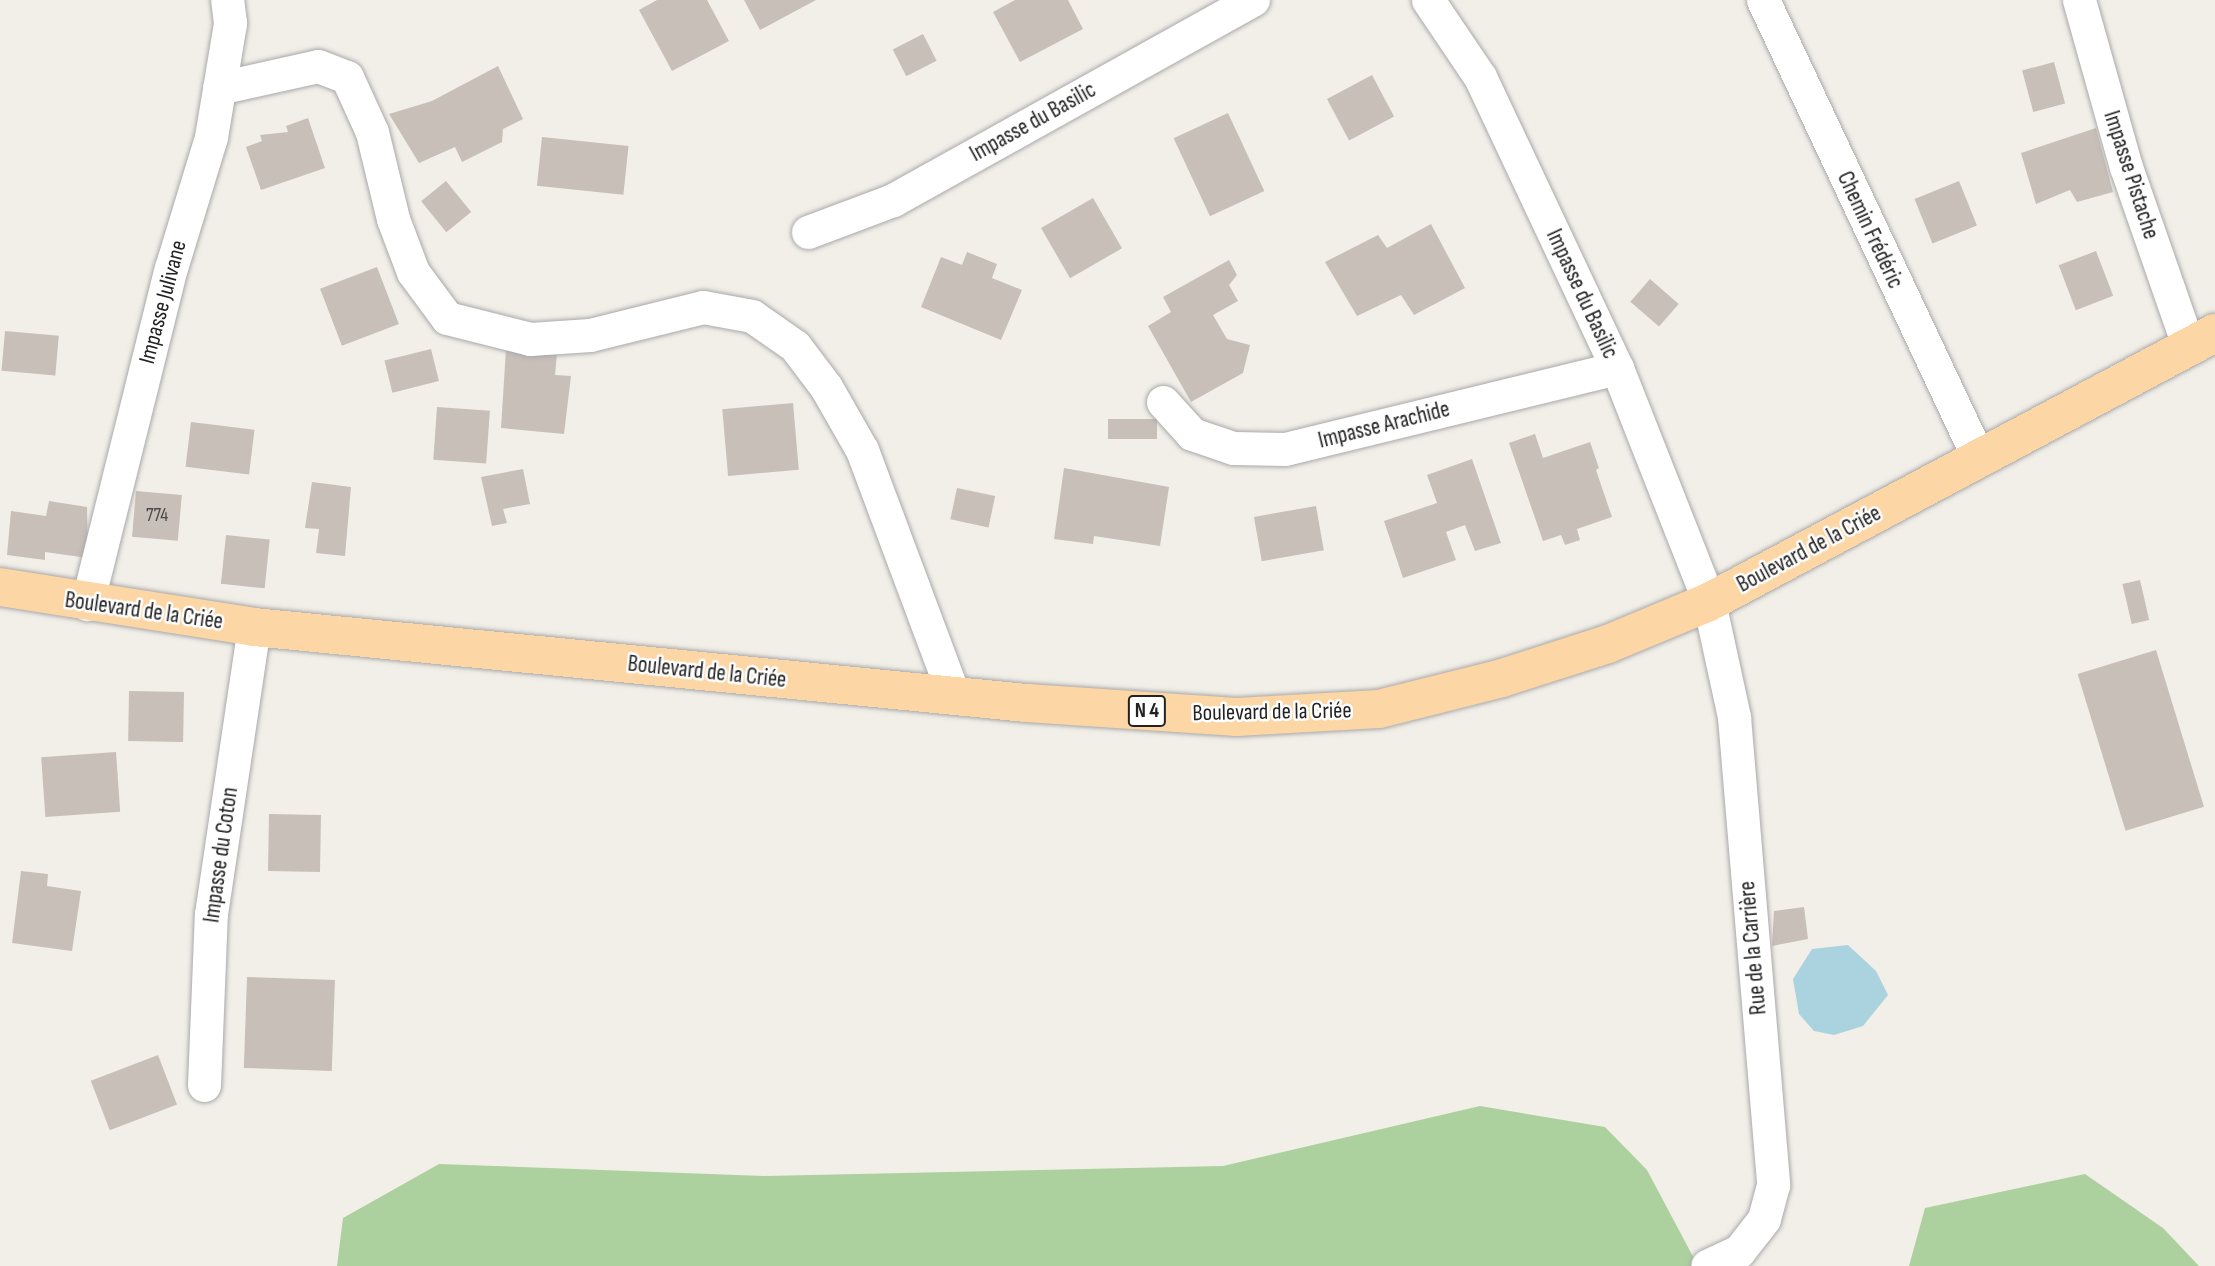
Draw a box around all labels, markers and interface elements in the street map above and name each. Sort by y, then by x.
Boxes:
street label: Impasse du Basilic [965,76,1101,168]
street label: Impasse Pistache [2097,107,2165,243]
street label: Chemin Frédéric [1831,167,1909,293]
street label: Impasse du Basilic [1540,225,1624,363]
street label: Impasse Julivane [133,237,193,367]
street label: Impasse Arachide [1315,395,1453,455]
street label: Boulevard de la Criée [1732,499,1886,599]
house number: 774 [146,505,168,527]
street label: Boulevard de la Criée [63,586,225,636]
street label: Boulevard de la Criée [626,650,788,694]
road number: N 4 [1128,694,1166,728]
street label: Boulevard de la Criée [1192,697,1352,727]
street label: Impasse du Coton [198,785,244,925]
street label: Rue de la Carrière [1733,880,1773,1016]

